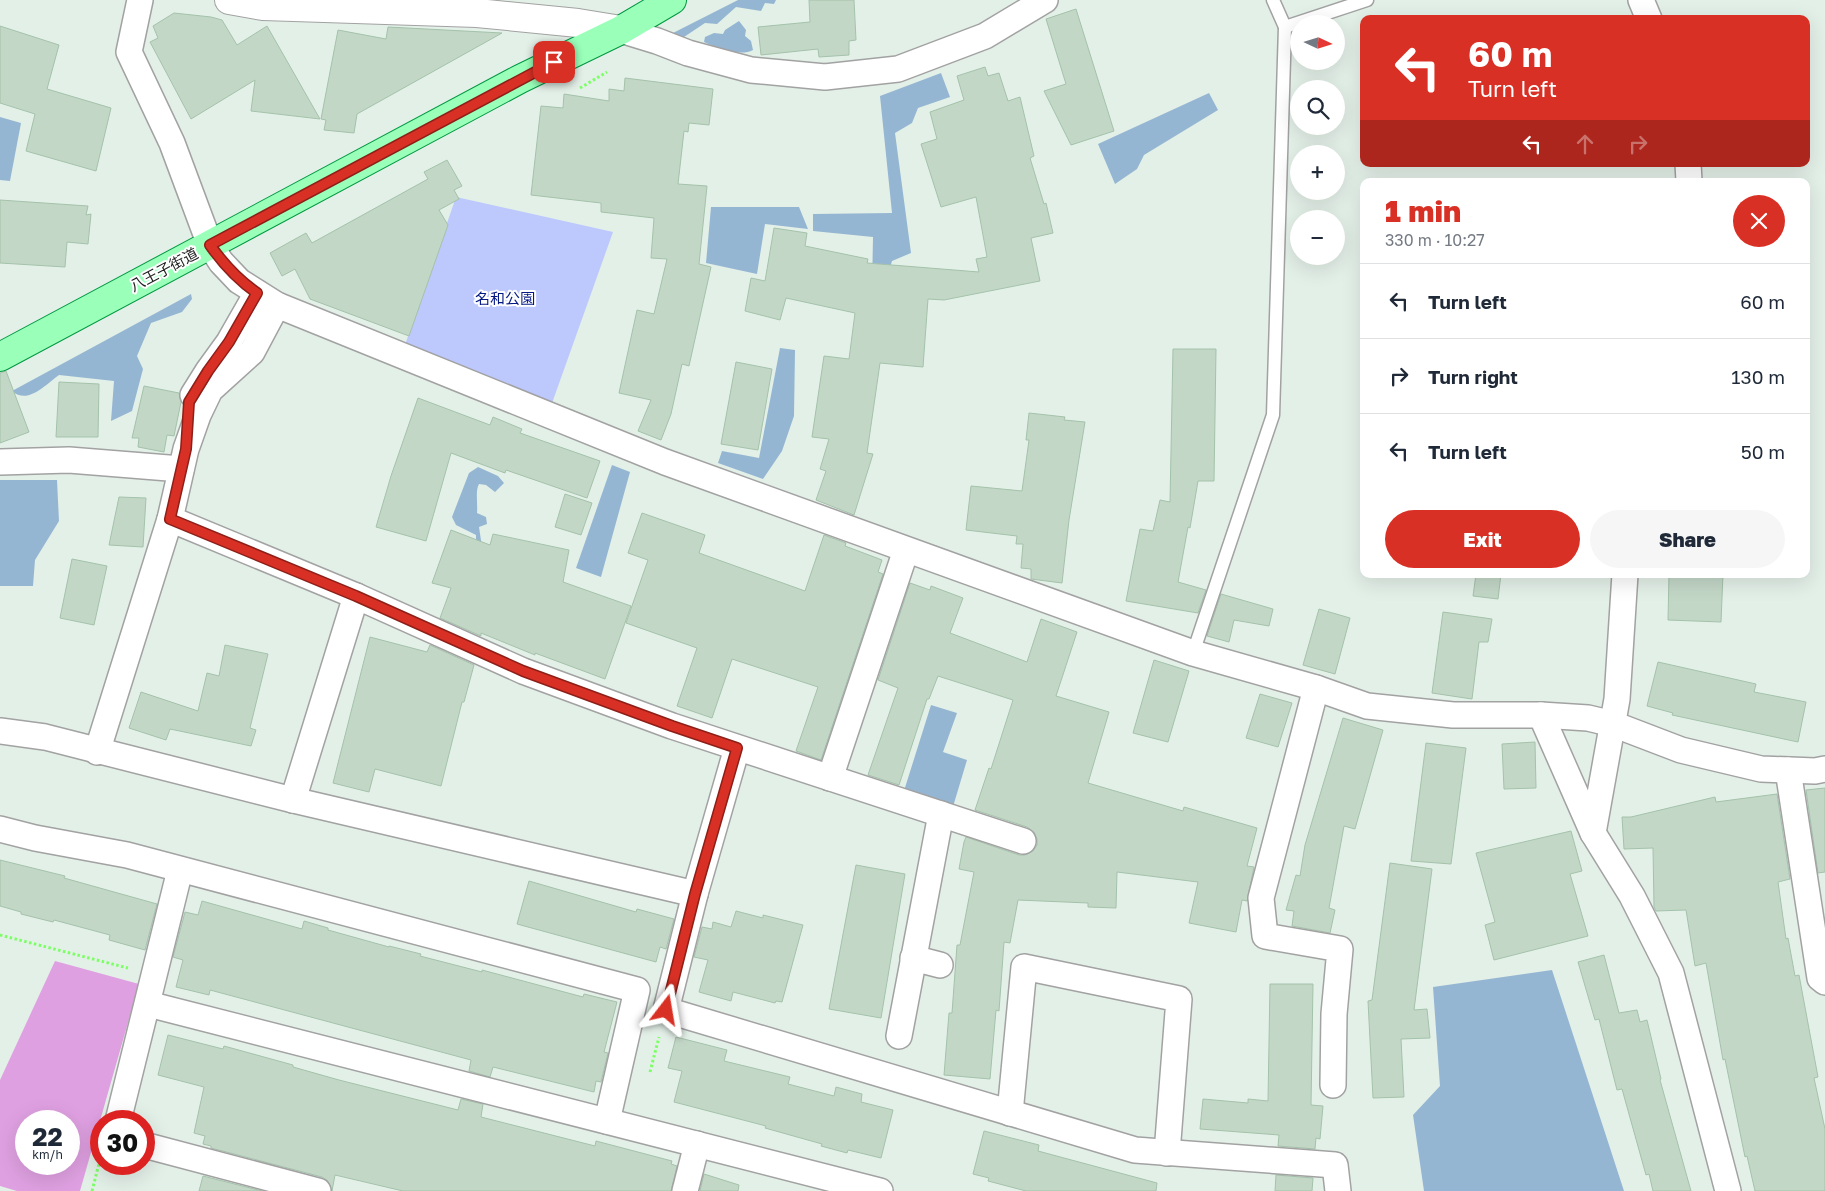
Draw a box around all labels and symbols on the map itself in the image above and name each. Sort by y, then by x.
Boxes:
north arrow [1290,15,1345,70]
pin [533,41,575,83]
street label: 八王子街道 [126,244,201,295]
park label: 名和公園 [475,289,535,307]
position arrow [639,983,691,1035]
speed limit sign: 30 [90,1110,155,1175]

